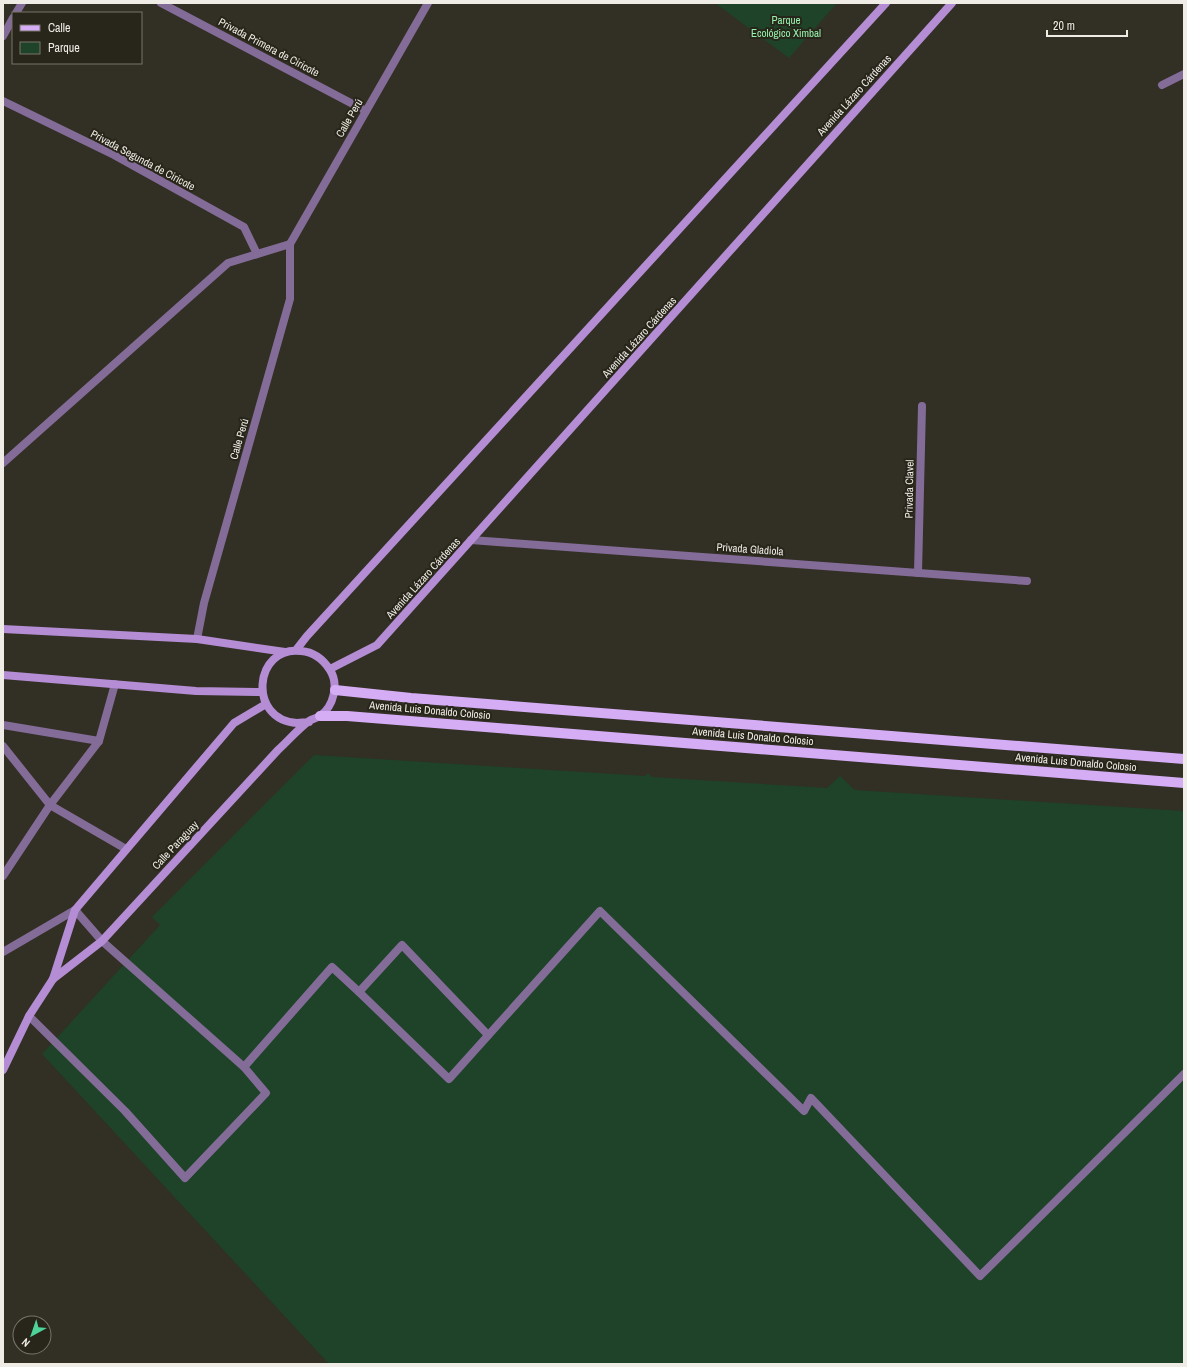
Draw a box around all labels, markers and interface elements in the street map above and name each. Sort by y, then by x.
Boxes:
legend [12,12,142,64]
scale bar [1047,12,1127,38]
park label: Parque Ecológico Ximbal [751,13,821,40]
street label: Privada Primera de Ciricote [216,14,322,80]
text: 20 m [1053,18,1075,34]
text: Calle [48,20,70,36]
text: Parque [48,40,80,56]
street label: Avenida Lázaro Cárdenas [813,51,895,139]
street label: Calle Perú [332,96,366,140]
street label: Privada Segunda de Ciricote [88,127,198,193]
street label: Avenida Lázaro Cárdenas [598,293,680,381]
street label: Calle Perú [226,417,252,461]
street label: Privada Clavel [901,460,917,518]
street label: Avenida Lázaro Cárdenas [382,534,464,622]
street label: Privada Gladiola [716,540,784,558]
street label: Avenida Luis Donaldo Colosio [368,698,491,722]
street label: Avenida Luis Donaldo Colosio [691,724,814,748]
street label: Avenida Luis Donaldo Colosio [1014,750,1137,774]
street label: Calle Paraguay [149,817,201,872]
north arrow [12,1315,52,1355]
text: N [19,1335,33,1350]

